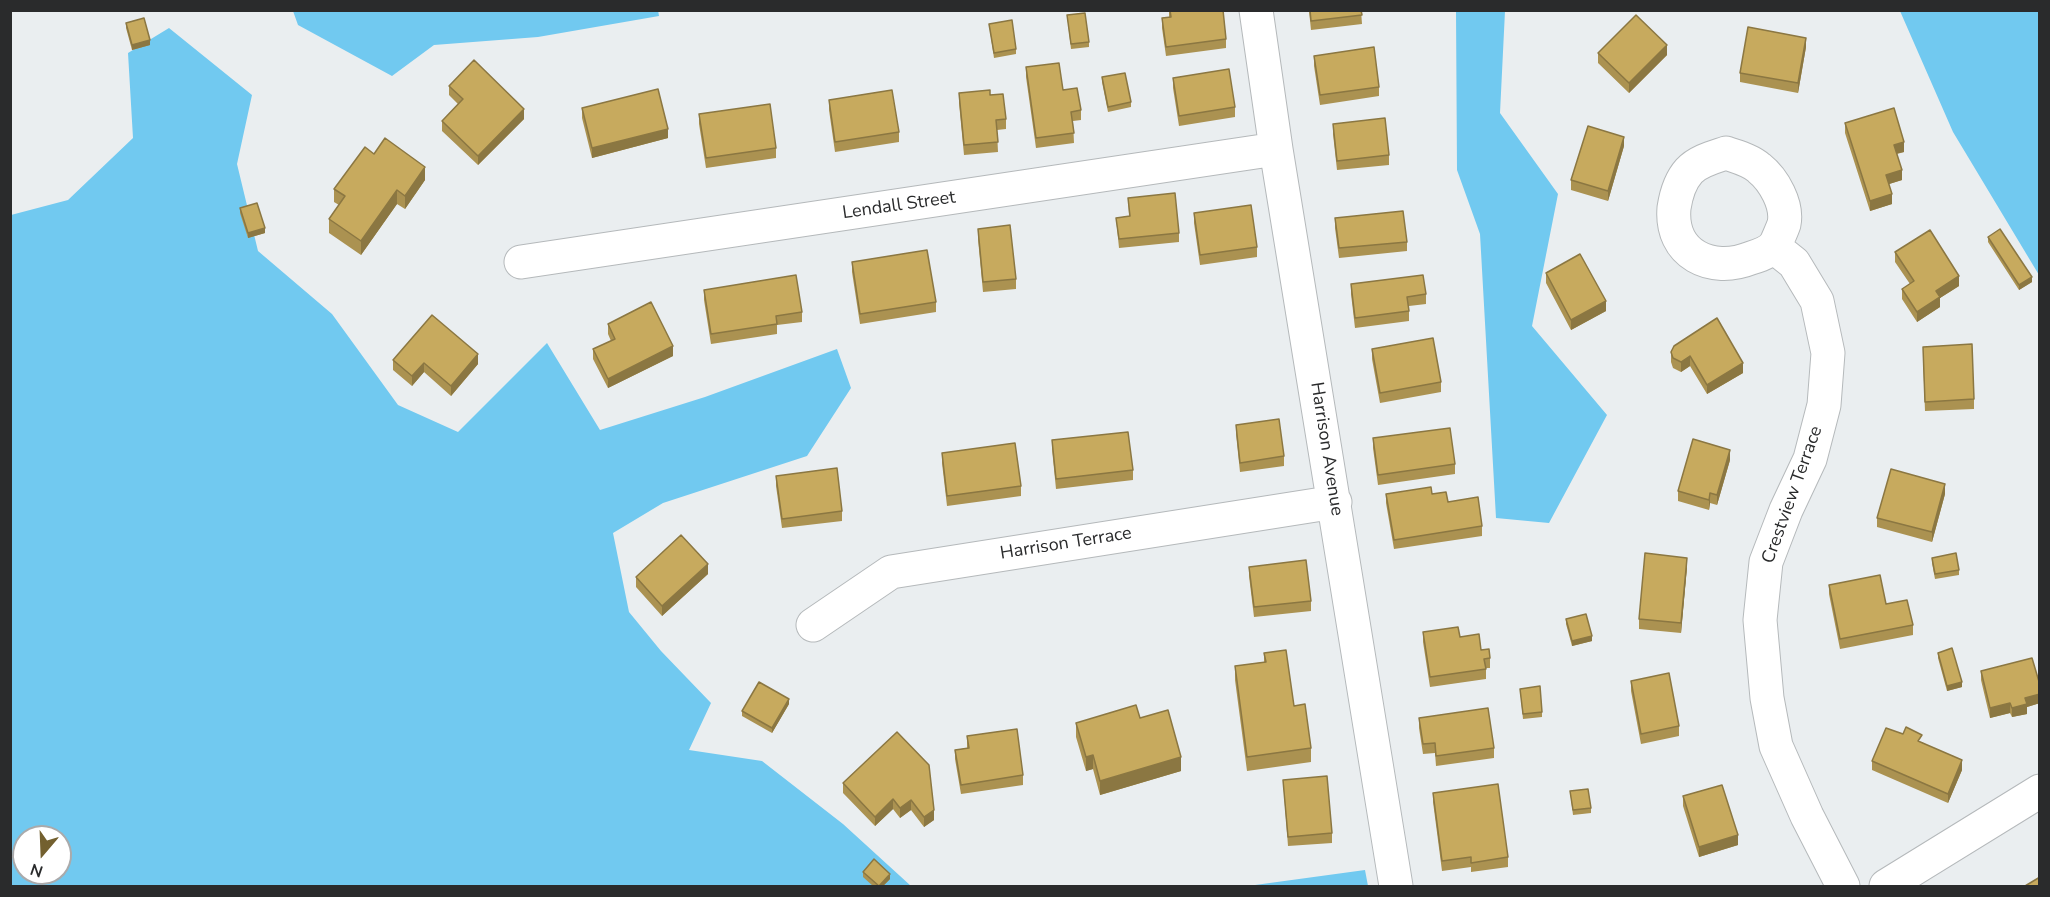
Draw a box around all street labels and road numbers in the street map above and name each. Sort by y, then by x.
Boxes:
street label: Lendall Street [841,187,957,225]
street label: Harrison Avenue [1305,381,1347,517]
street label: Crestview Terrace [1758,423,1828,567]
street label: Harrison Terrace [999,523,1133,565]

